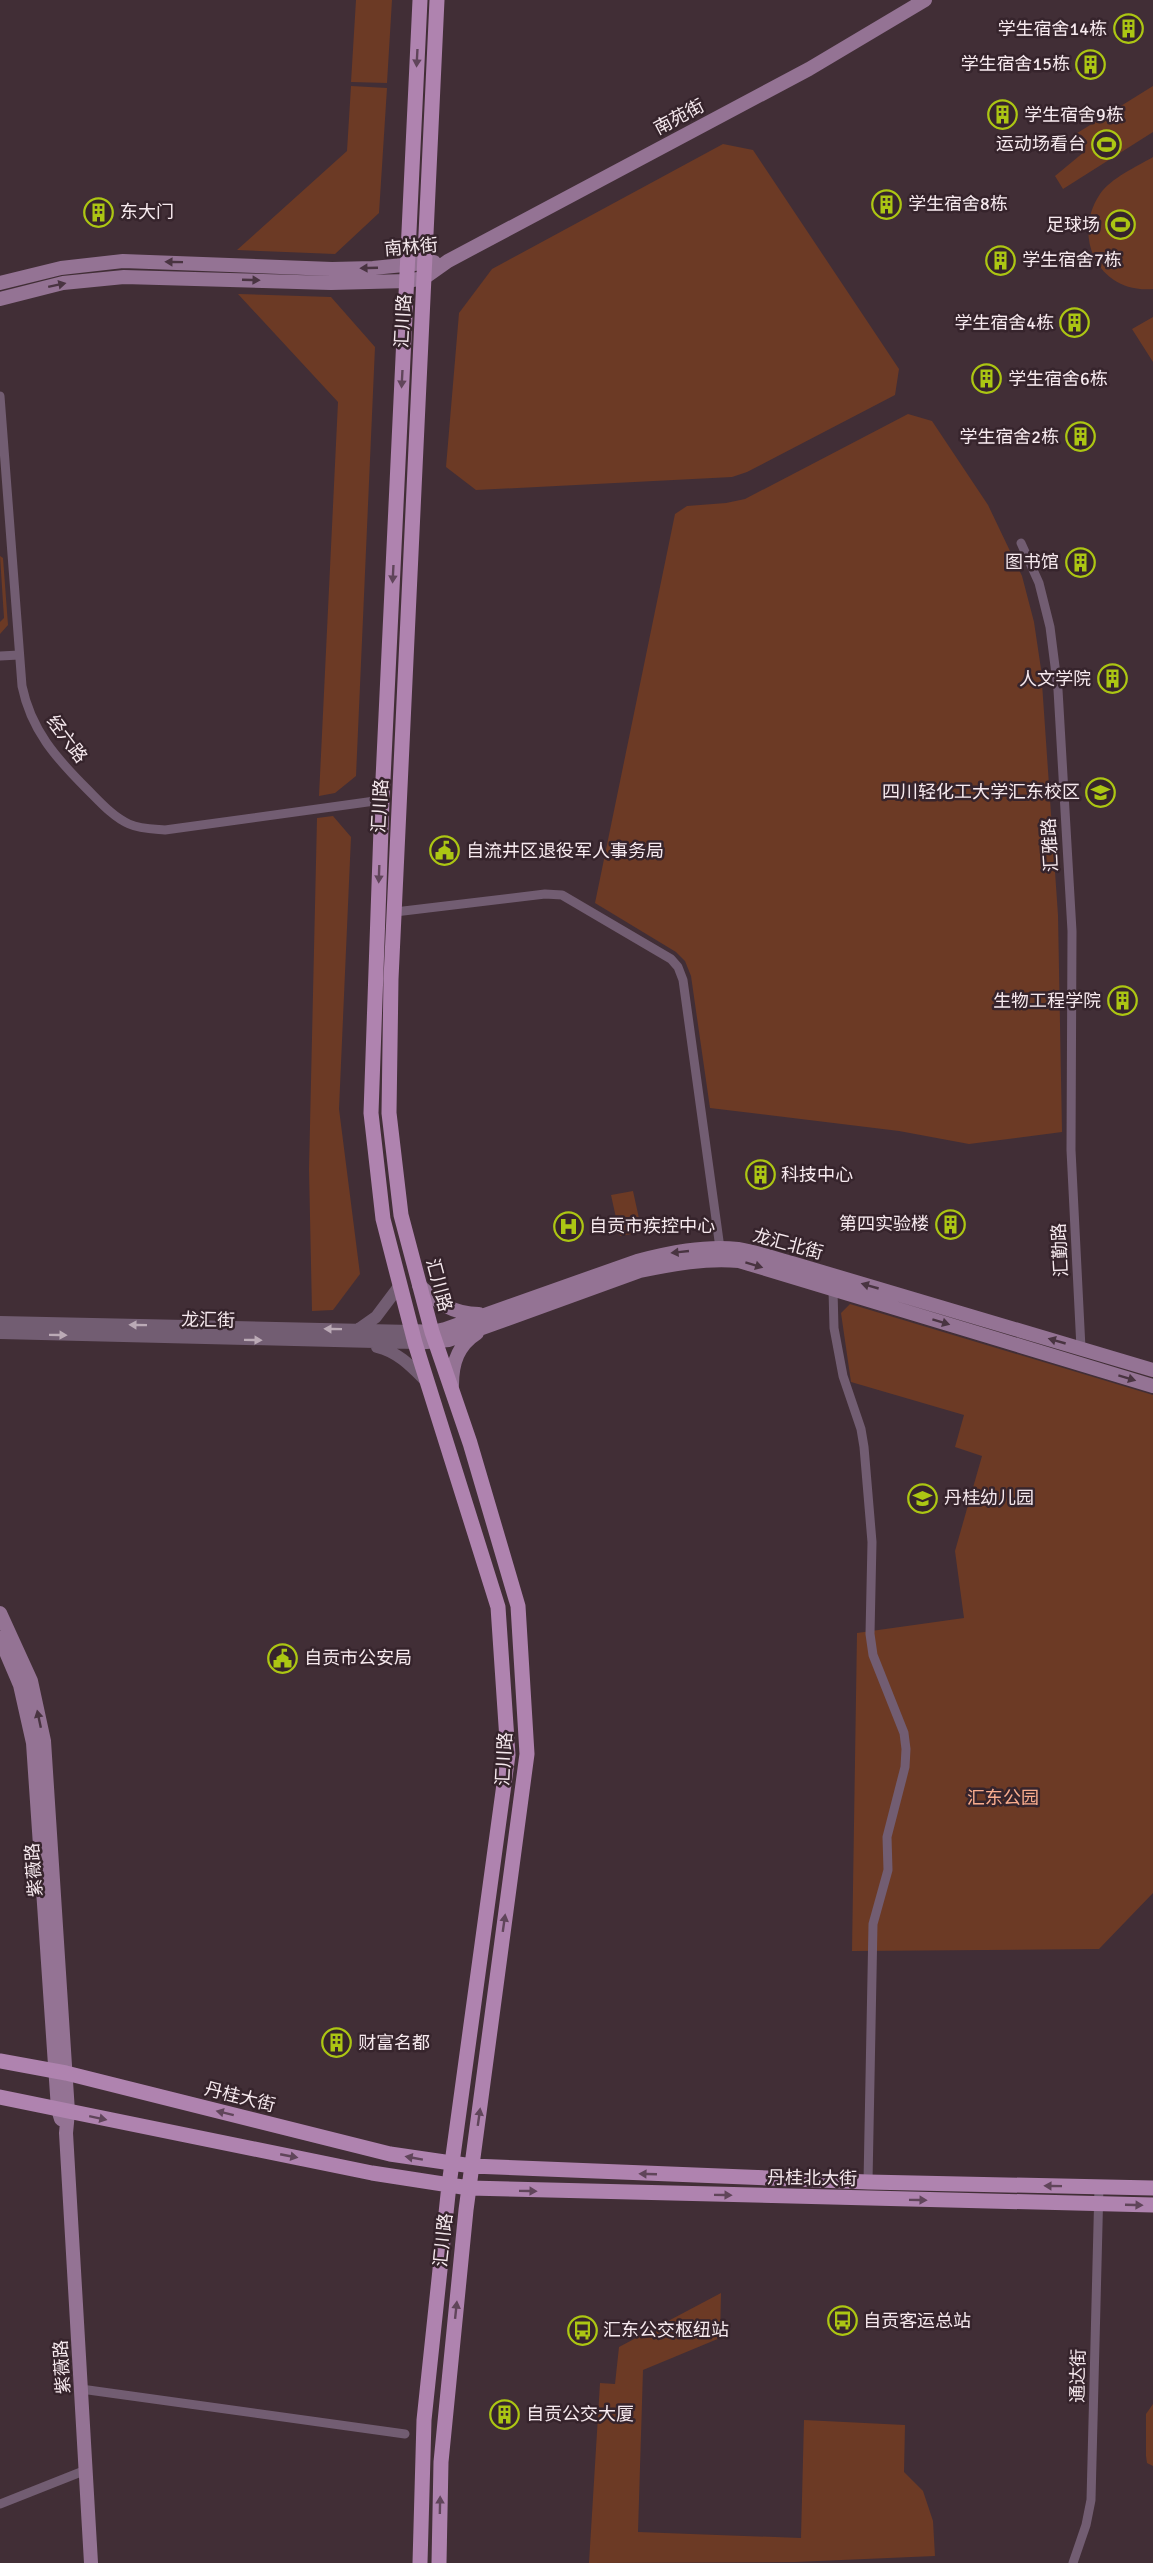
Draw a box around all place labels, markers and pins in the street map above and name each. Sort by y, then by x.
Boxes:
building icon: 学生宿舍14栋 [1112,13,1144,45]
place label: 学生宿舍14栋 [998,18,1107,40]
building icon: 学生宿舍15栋 [1075,48,1107,80]
place label: 学生宿舍15栋 [961,53,1070,75]
building icon: 学生宿舍9栋 [987,99,1019,131]
place label: 学生宿舍9栋 [1024,104,1124,126]
sports icon: 运动场看台 [1091,128,1123,160]
place label: 运动场看台 [996,133,1086,155]
building icon: 学生宿舍8栋 [871,188,903,220]
place label: 学生宿舍8栋 [908,193,1008,215]
building icon: 东大门 [83,196,115,228]
place label: 东大门 [120,201,174,223]
sports icon: 足球场 [1105,209,1137,241]
place label: 足球场 [1046,214,1100,236]
building icon: 学生宿舍7栋 [985,244,1017,276]
place label: 学生宿舍7栋 [1022,249,1122,271]
building icon: 学生宿舍4栋 [1059,307,1091,339]
place label: 学生宿舍4栋 [954,312,1054,334]
building icon: 学生宿舍6栋 [971,363,1003,395]
place label: 学生宿舍6栋 [1008,368,1108,390]
building icon: 学生宿舍2栋 [1064,421,1096,453]
place label: 学生宿舍2栋 [959,426,1059,448]
building icon: 图书馆 [1064,546,1096,578]
place label: 图书馆 [1005,551,1059,573]
building icon: 人文学院 [1096,663,1128,695]
place label: 人文学院 [1019,668,1091,690]
school or university icon: 四川轻化工大学汇东校区 [1085,776,1117,808]
place label: 四川轻化工大学汇东校区 [882,781,1080,803]
public building icon: 自流井区退役军人事务局 [429,835,461,867]
place label: 自流井区退役军人事务局 [466,840,664,862]
building icon: 生物工程学院 [1106,985,1138,1017]
place label: 生物工程学院 [993,990,1101,1012]
building icon: 科技中心 [744,1159,776,1191]
place label: 科技中心 [781,1164,853,1186]
building icon: 第四实验楼 [934,1208,966,1240]
hospital icon: 自贡市疾控中心 [552,1210,584,1242]
place label: 第四实验楼 [839,1213,929,1235]
place label: 自贡市疾控中心 [589,1215,715,1237]
school or university icon: 丹桂幼儿园 [907,1482,939,1514]
place label: 丹桂幼儿园 [944,1487,1034,1509]
public building icon: 自贡市公安局 [267,1642,299,1674]
place label: 自贡市公安局 [304,1647,412,1669]
building icon: 财富名都 [321,2027,353,2059]
place label: 财富名都 [358,2032,430,2054]
bus stop icon: 自贡客运总站 [826,2305,858,2337]
place label: 自贡客运总站 [863,2310,971,2332]
bus stop icon: 汇东公交枢纽站 [566,2314,598,2346]
place label: 汇东公交枢纽站 [603,2319,729,2341]
building icon: 自贡公交大厦 [489,2398,521,2430]
place label: 自贡公交大厦 [526,2403,634,2425]

